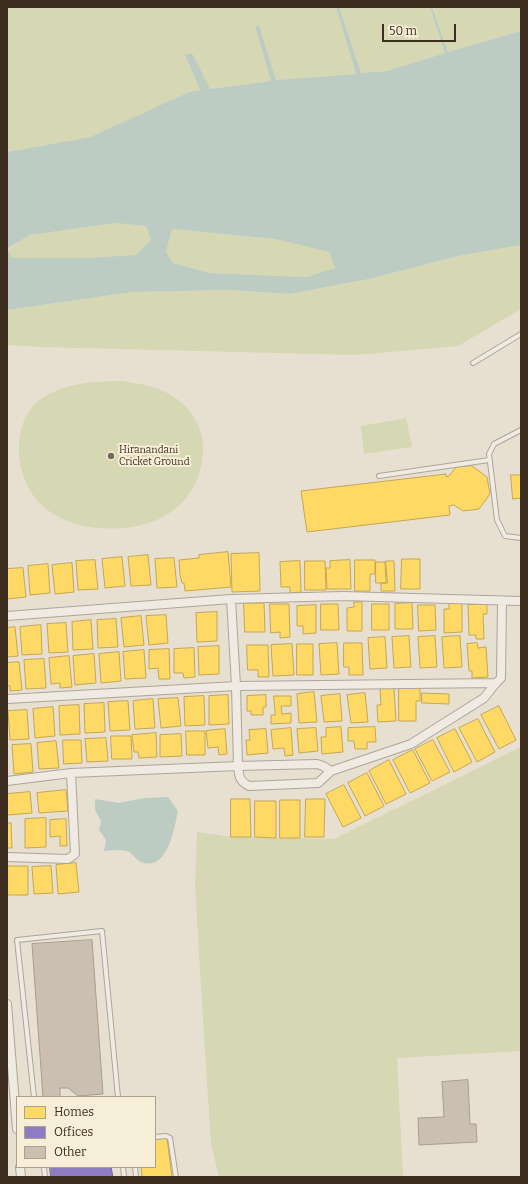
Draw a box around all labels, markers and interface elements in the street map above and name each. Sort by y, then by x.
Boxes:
scale bar [384,16,458,42]
text: 50 m [389,24,417,38]
place label: Hiranandani Cricket Ground [119,444,190,468]
marker: Hiranandani Cricket Ground [106,451,116,461]
legend [16,1096,156,1168]
text: Homes [54,1105,94,1119]
text: Offices [54,1125,93,1139]
text: Other [54,1145,86,1159]

